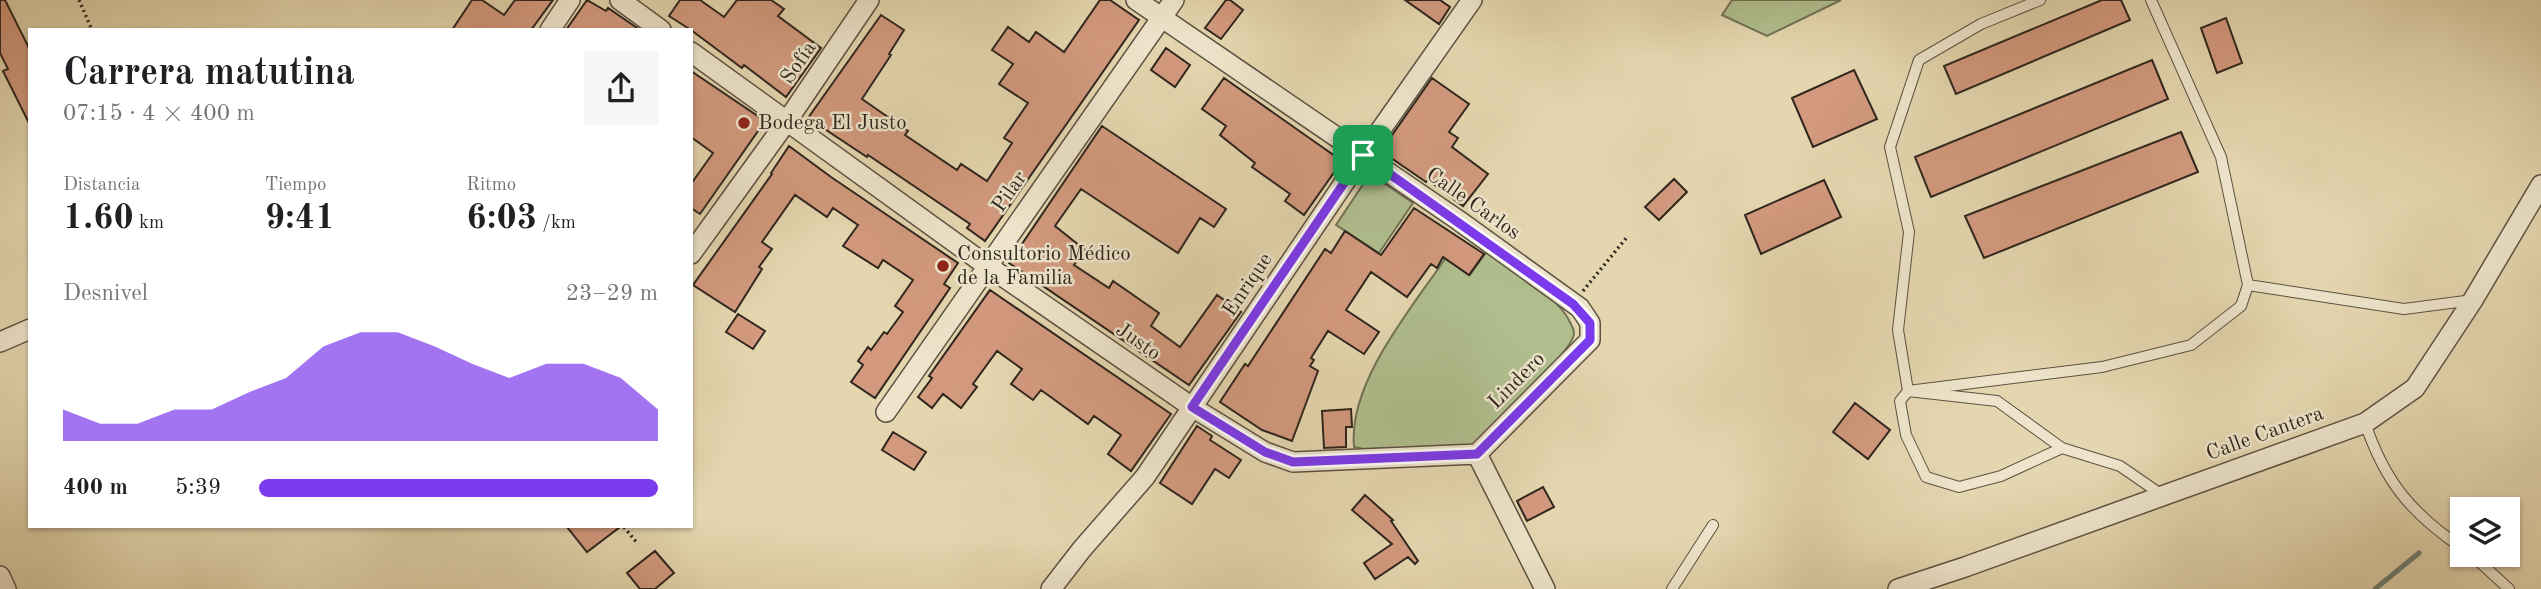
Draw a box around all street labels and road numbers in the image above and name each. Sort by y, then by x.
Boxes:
street label: Sofía [777,38,821,88]
street label: Calle Carlos [1422,164,1524,244]
street label: Pilar [989,167,1032,216]
street label: Enrique [1219,249,1277,321]
street label: Justo [1112,319,1164,365]
street label: Lindero [1485,349,1549,413]
street label: Calle Cantera [2204,403,2326,465]

